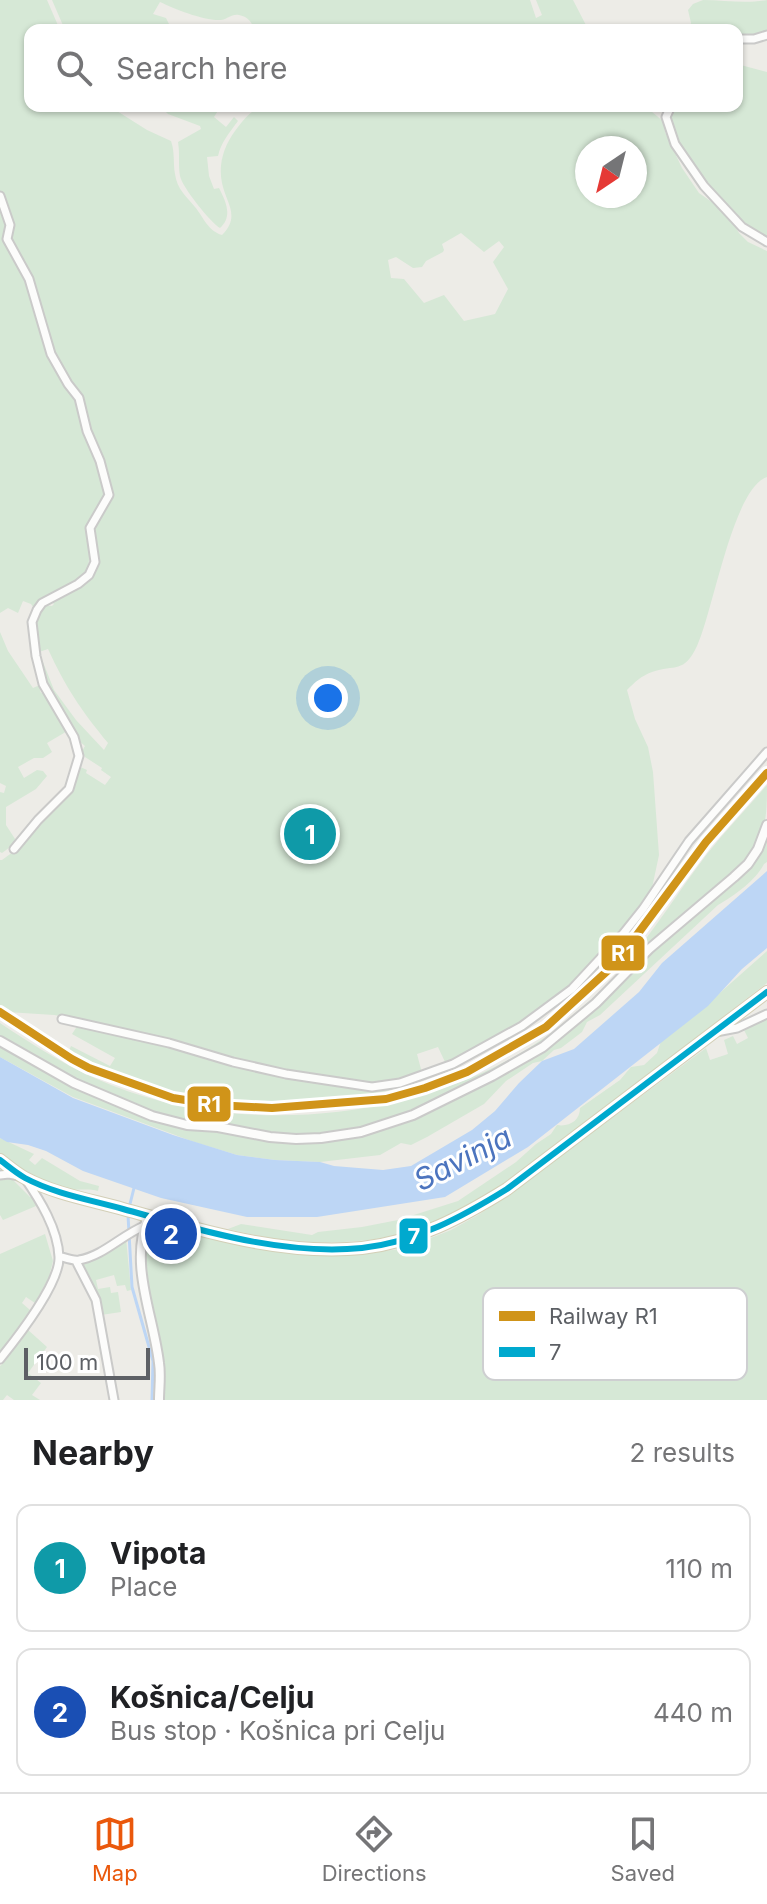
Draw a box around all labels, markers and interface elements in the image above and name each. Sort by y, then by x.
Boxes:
search box [24,24,743,112]
icon: search [52,46,96,90]
text: Search here [116,50,288,86]
north arrow [575,136,647,208]
your location [308,678,348,718]
pin: 1 [284,804,336,864]
line badge: R1 [600,934,646,972]
text: R1 [611,940,635,966]
line badge: R1 [186,1085,232,1123]
text: R1 [197,1091,221,1117]
water label: Savinja [408,1118,517,1198]
pin: 2 [145,1204,197,1264]
line badge: 7 [398,1217,429,1255]
text: 7 [408,1223,420,1249]
legend [483,1288,747,1380]
text: Railway R1 [549,1303,658,1329]
text: 7 [549,1339,561,1365]
scale bar [24,1344,150,1380]
text: 100 m [36,1349,98,1375]
text: Nearby [32,1432,154,1473]
text: 2 results [630,1437,735,1468]
text: Vipota [110,1535,206,1571]
text: 1 [54,1553,66,1584]
text: 110 m [665,1553,733,1584]
text: Place [110,1571,178,1602]
text: Košnica/Celju [110,1679,314,1715]
text: 2 [52,1697,68,1728]
text: 440 m [653,1697,733,1728]
text: Bus stop · Košnica pri Celju [110,1715,445,1746]
tab: Map [92,1812,138,1886]
tab: Directions [322,1812,427,1886]
tab: Saved [611,1812,675,1886]

